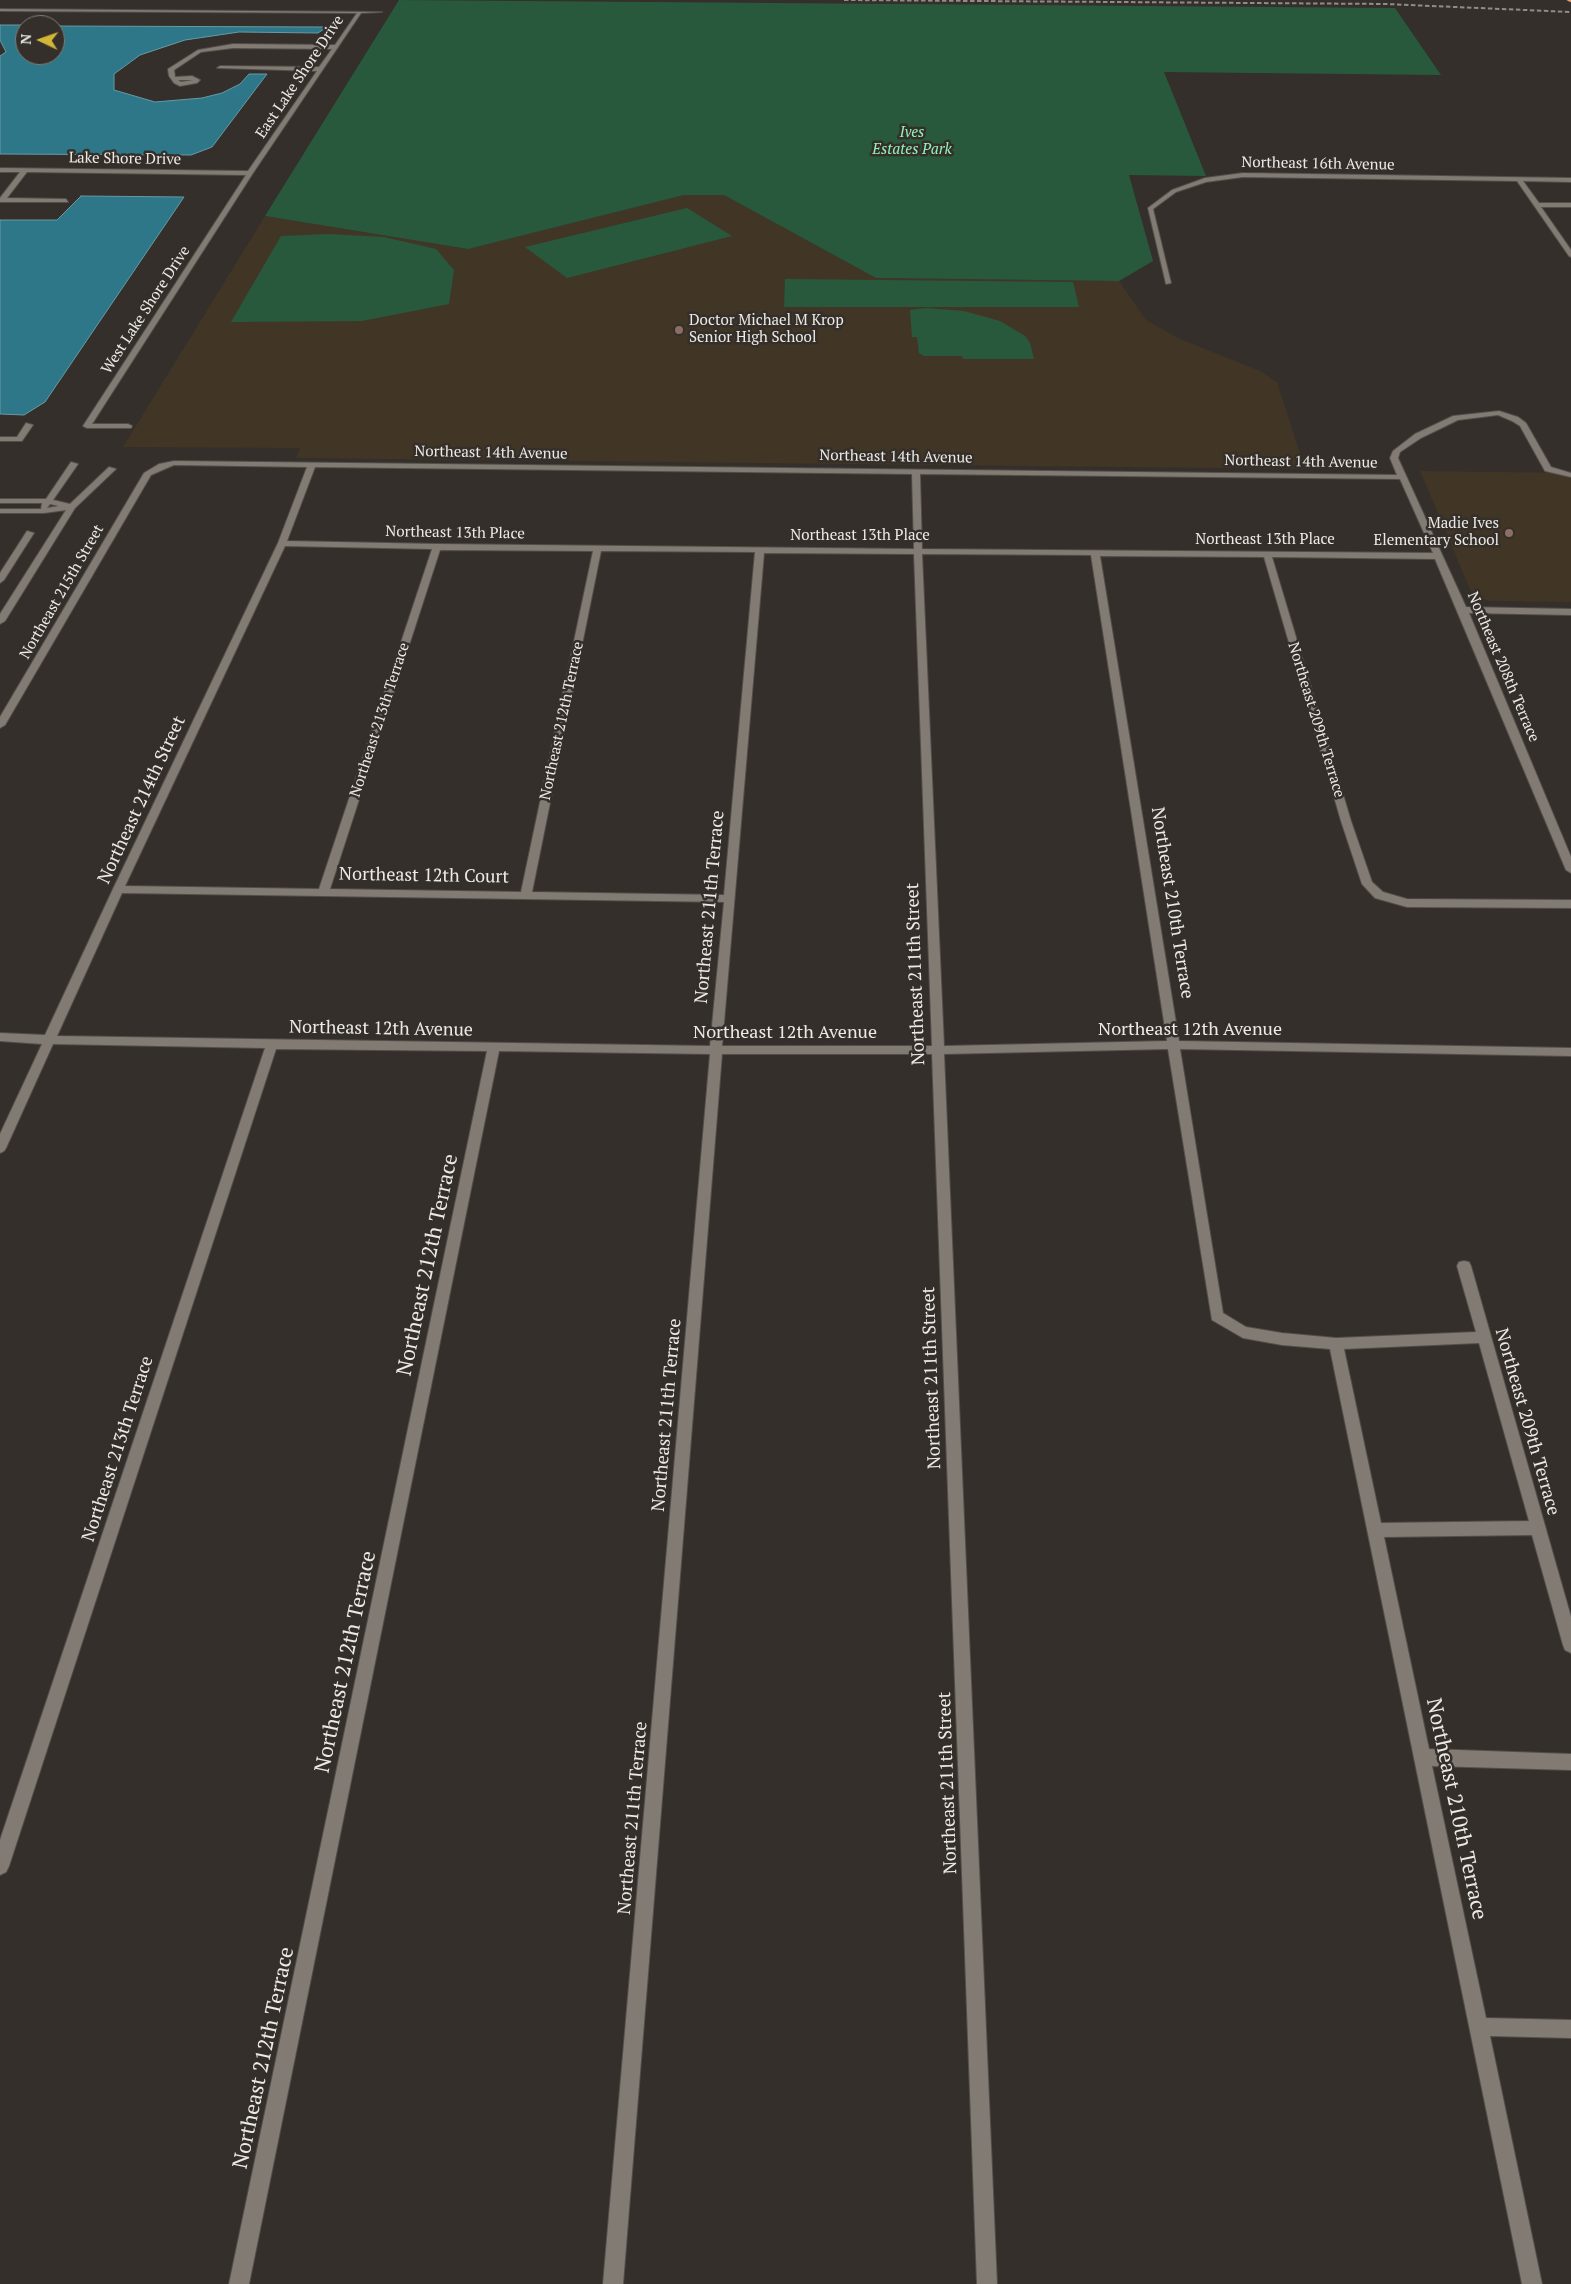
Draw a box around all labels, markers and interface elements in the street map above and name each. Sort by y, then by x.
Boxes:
street label: East Lake Shore Drive [252,12,348,142]
north arrow [15,15,65,65]
text: N [16,33,35,45]
park label: Ives Estates Park [872,124,952,159]
street label: Lake Shore Drive [69,149,181,169]
street label: Northeast 16th Avenue [1241,154,1395,174]
street label: West Lake Shore Drive [98,243,194,377]
place label: Doctor Michael M Krop Senior High School [689,312,844,347]
marker: Doctor Michael M Krop Senior High School [673,324,685,336]
street label: Northeast 14th Avenue [414,443,568,463]
street label: Northeast 14th Avenue [819,447,973,467]
street label: Northeast 14th Avenue [1224,452,1378,472]
place label: Madie Ives Elementary School [1373,515,1499,550]
street label: Northeast 215th Street [16,522,108,662]
street label: Northeast 13th Place [385,523,525,543]
street label: Northeast 13th Place [790,527,930,545]
marker: Madie Ives Elementary School [1503,527,1515,539]
street label: Northeast 13th Place [1195,531,1335,549]
street label: Northeast 208th Terrace [1463,589,1543,745]
street label: Northeast 213th Terrace [346,640,414,800]
street label: Northeast 212th Terrace [536,640,588,802]
street label: Northeast 209th Terrace [1284,640,1348,800]
street label: Northeast 214th Street [94,713,190,887]
street label: Northeast 210th Terrace [1146,806,1198,1000]
street label: Northeast 211th Terrace [691,810,729,1004]
street label: Northeast 12th Court [339,864,509,888]
street label: Northeast 211th Street [902,882,930,1066]
street label: Northeast 12th Avenue [289,1017,473,1041]
street label: Northeast 12th Avenue [1098,1019,1282,1041]
street label: Northeast 12th Avenue [693,1022,877,1044]
street label: Northeast 212th Terrace [392,1152,464,1378]
street label: Northeast 211th Street [918,1286,946,1470]
street label: Northeast 211th Terrace [648,1318,686,1512]
street label: Northeast 209th Terrace [1490,1326,1564,1518]
street label: Northeast 213th Terrace [78,1354,158,1544]
street label: Northeast 212th Terrace [310,1549,382,1775]
street label: Northeast 211th Street [934,1691,962,1875]
street label: Northeast 210th Terrace [1420,1696,1492,1922]
street label: Northeast 211th Terrace [614,1721,652,1915]
street label: Northeast 212th Terrace [228,1945,300,2171]

